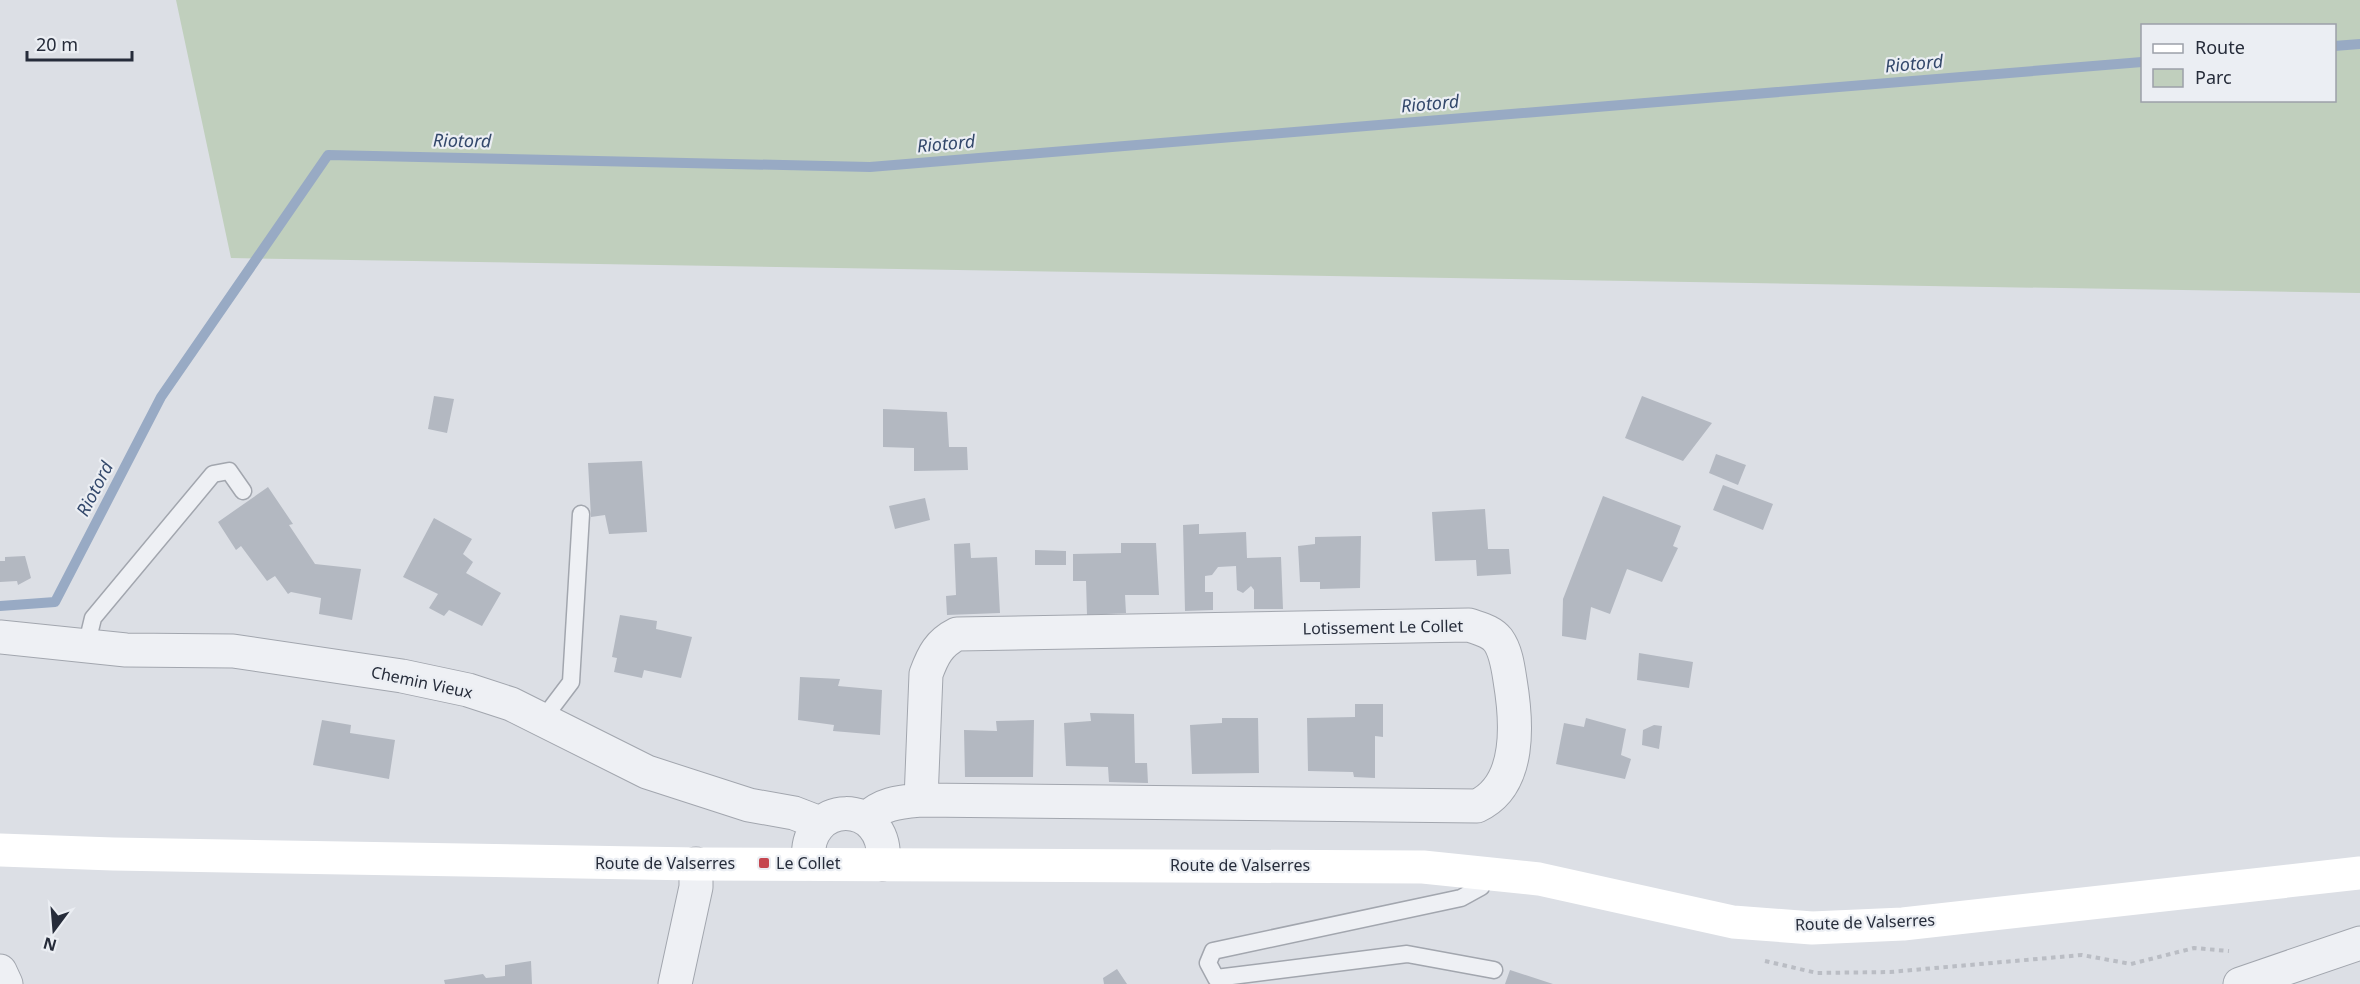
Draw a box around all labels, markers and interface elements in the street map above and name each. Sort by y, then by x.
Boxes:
scale bar [27,24,132,62]
legend [2141,24,2336,102]
text: 20 m [36,32,78,56]
text: Route [2195,35,2245,59]
water label: Riotord [1884,48,1945,78]
text: Parc [2195,65,2232,89]
water label: Riotord [1400,88,1461,118]
water label: Riotord [433,127,492,153]
water label: Riotord [916,128,977,158]
water label: Riotord [70,457,118,520]
street label: Lotissement Le Collet [1303,615,1464,639]
street label: Chemin Vieux [369,661,475,704]
street label: Route de Valserres [595,852,735,874]
place label: Le Collet [776,852,841,874]
street label: Route de Valserres [1170,854,1310,876]
marker: Le Collet [757,856,771,870]
north arrow [24,900,84,960]
street label: Route de Valserres [1795,909,1935,935]
text: N [41,932,59,957]

